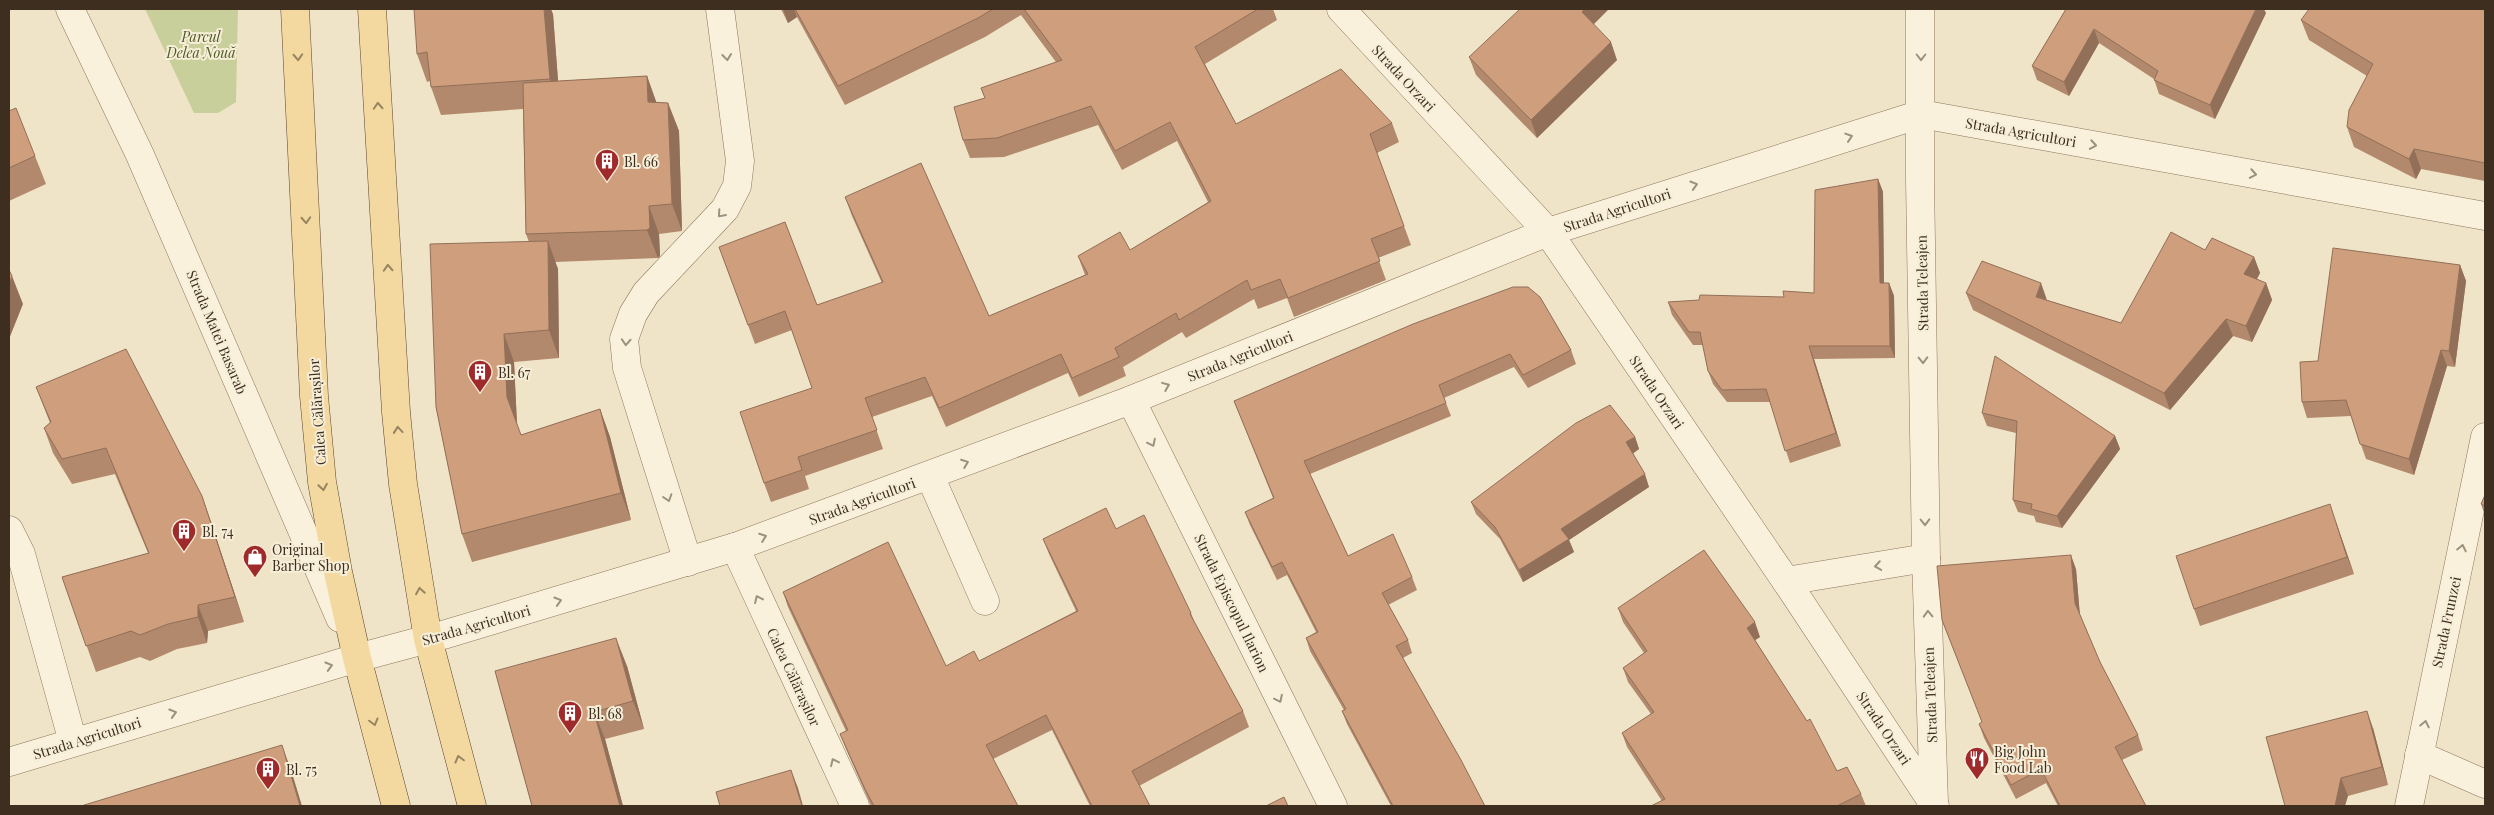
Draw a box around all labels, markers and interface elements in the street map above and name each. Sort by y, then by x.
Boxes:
park label: Parcul Delea Nouă [166,27,237,62]
street label: Strada Orzari [1368,41,1440,115]
one-way arrow [721,53,732,61]
one-way arrow [292,54,303,62]
one-way arrow [1916,54,1926,62]
one-way arrow [373,102,384,110]
street label: Strada Agricultori [1964,113,2078,151]
one-way arrow [1845,132,1853,142]
one-way arrow [2089,139,2097,149]
building icon: Bl. 66 [594,148,620,182]
place label: Bl. 66 [624,152,658,171]
one-way arrow [2248,168,2257,178]
one-way arrow [1690,181,1698,191]
street label: Strada Agricultori [1561,184,1673,236]
one-way arrow [717,208,726,217]
one-way arrow [300,216,311,224]
street label: Strada Teleajen [1912,234,1932,331]
one-way arrow [382,264,393,272]
street label: Strada Matei Basarab [182,267,252,397]
street label: Strada Agricultori [1184,326,1296,386]
one-way arrow [620,338,631,346]
street label: Strada Orzari [1625,352,1689,432]
one-way arrow [1918,356,1928,364]
street label: Calea Călărașilor [304,357,330,466]
building icon: Bl. 67 [467,359,493,393]
place label: Bl. 67 [498,363,531,382]
one-way arrow [1161,381,1170,392]
one-way arrow [393,426,404,434]
one-way arrow [1146,438,1156,447]
one-way arrow [960,458,969,469]
street label: Strada Agricultori [806,473,918,529]
one-way arrow [317,483,328,491]
one-way arrow [662,493,672,501]
building icon: Bl. 74 [171,518,197,552]
one-way arrow [1920,519,1930,527]
place label: Bl. 74 [202,522,234,541]
street label: Strada Episcopul Ilarion [1190,531,1274,676]
one-way arrow [759,533,767,543]
place label: Original Barber Shop [272,540,350,575]
one-way arrow [2456,543,2466,552]
shop icon: Original Barber Shop [242,544,268,578]
one-way arrow [1873,560,1882,570]
street label: Strada Frunzei [2427,575,2465,669]
one-way arrow [415,587,425,596]
one-way arrow [754,595,765,604]
one-way arrow [554,596,562,606]
street label: Strada Agricultori [419,600,533,650]
one-way arrow [1922,610,1933,618]
street label: Calea Călărașilor [763,625,825,730]
street label: Strada Teleajen [1919,646,1941,743]
one-way arrow [324,662,332,672]
street label: Strada Orzari [1852,688,1916,768]
one-way arrow [1273,693,1283,702]
building icon: Bl. 68 [557,700,583,734]
place label: Bl. 68 [588,704,622,723]
one-way arrow [168,708,176,718]
street label: Strada Agricultori [31,713,143,763]
one-way arrow [368,717,378,726]
one-way arrow [2419,720,2430,728]
place label: Big John Food Lab [1994,742,2052,777]
restaurant icon: Big John Food Lab [1964,746,1990,780]
building icon: Bl. 75 [255,756,281,790]
one-way arrow [455,756,465,764]
one-way arrow [830,758,840,767]
place label: Bl. 75 [286,760,317,779]

